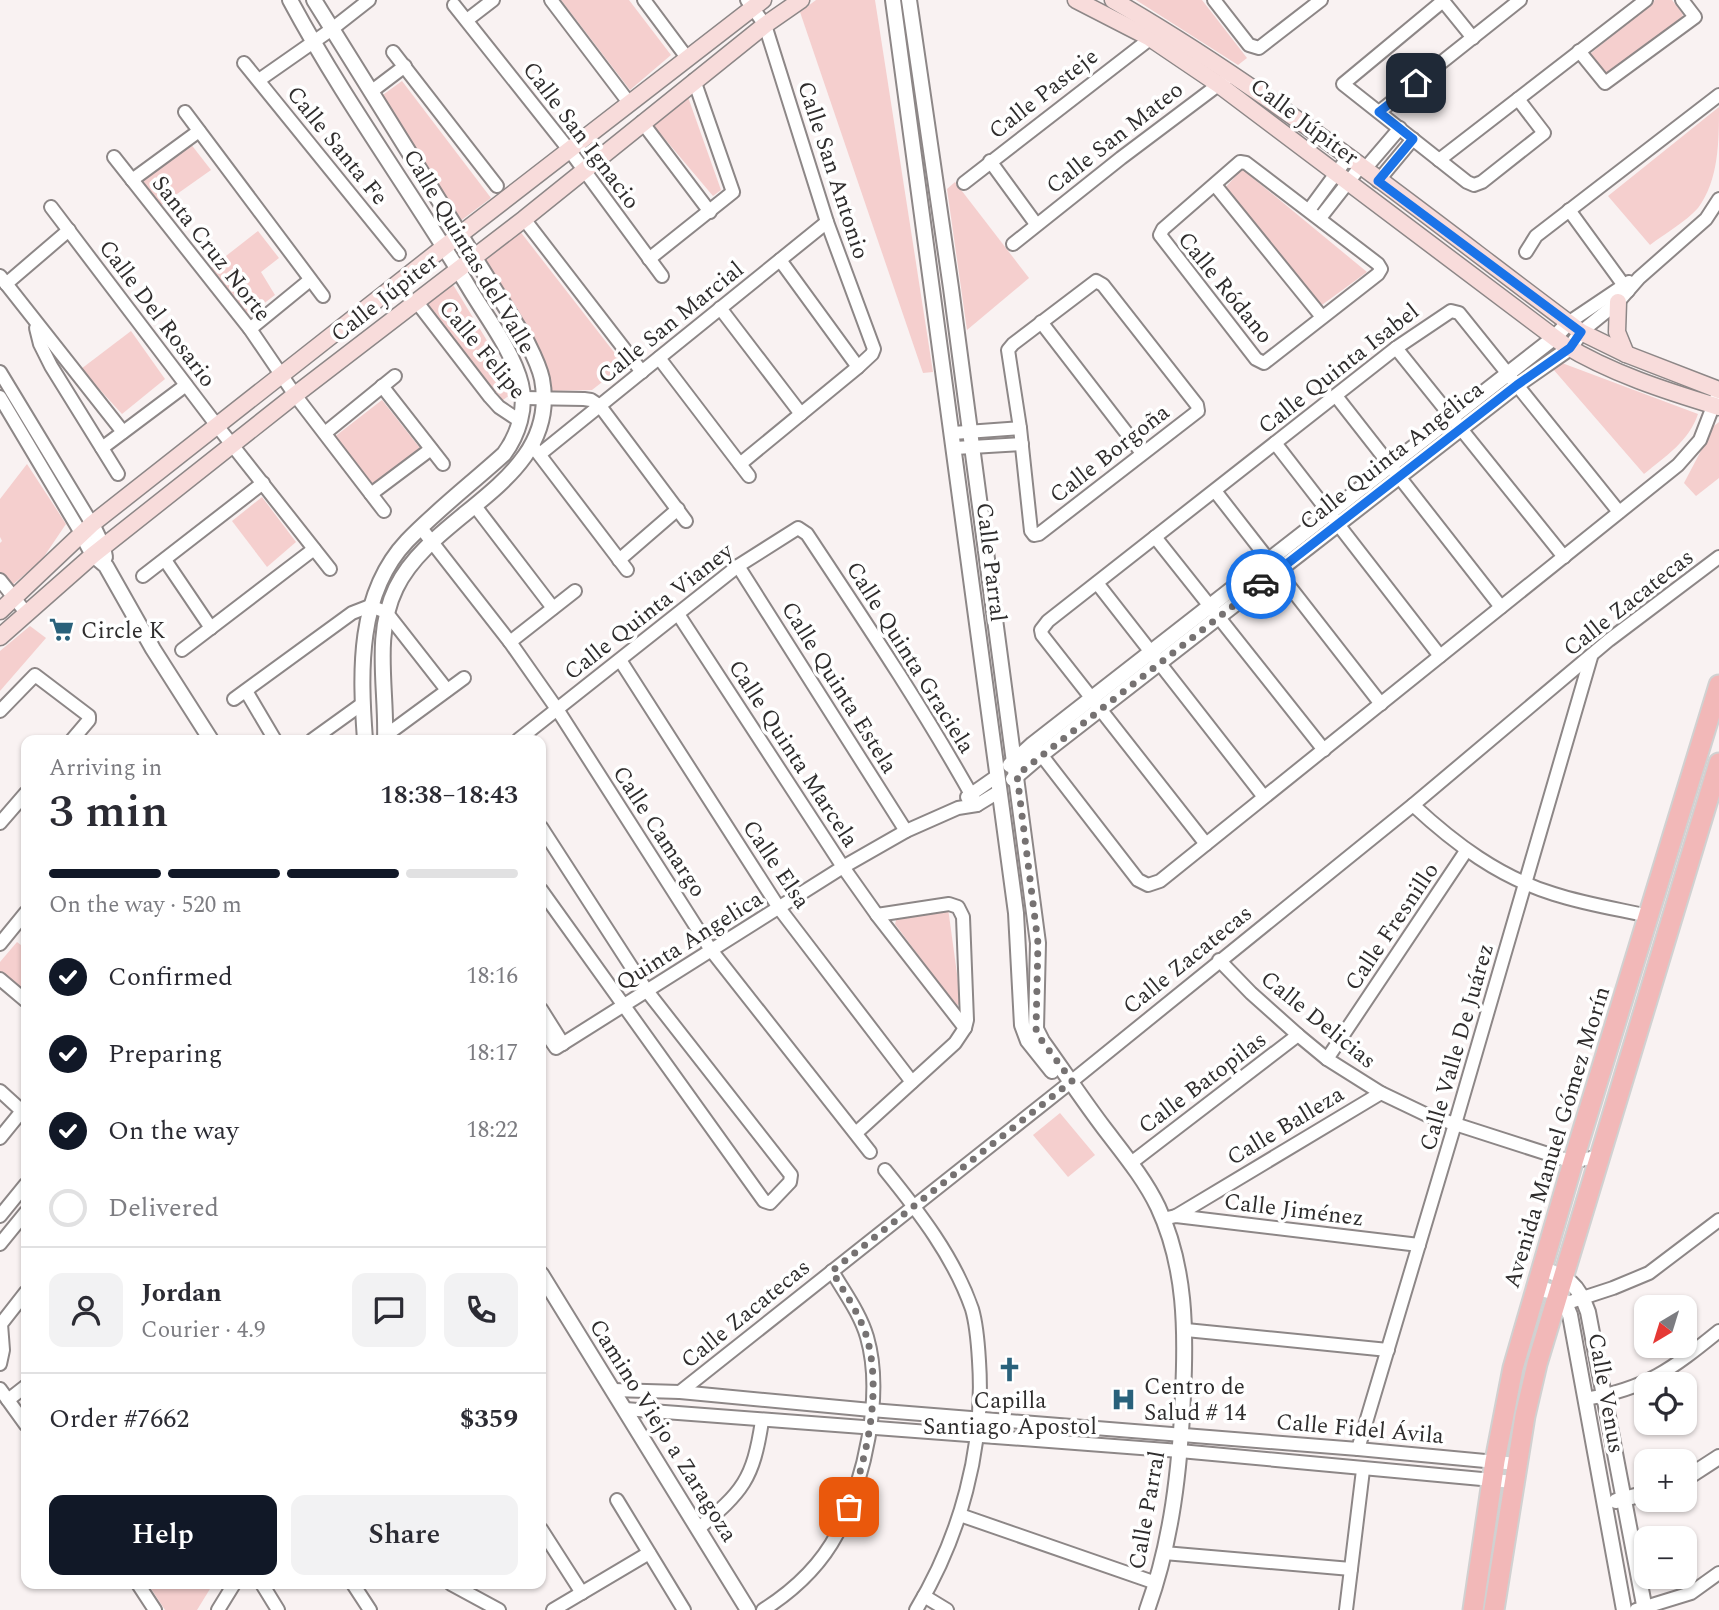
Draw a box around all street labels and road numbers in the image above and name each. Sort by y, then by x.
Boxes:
street label: Calle Pasteje [982,40,1106,148]
street label: Calle San Ignacio [513,54,648,217]
street label: Calle Júpiter [1242,70,1366,175]
street label: Calle San Mateo [1039,73,1191,203]
street label: Calle San Antonio [787,77,878,264]
street label: Calle Santa Fe [278,78,396,213]
street label: Calle Quintas del Valle [394,143,544,361]
street label: Santa Cruz Norte [142,168,279,330]
street label: Calle Ródano [1168,224,1281,352]
street label: Calle Del Rosario [89,233,224,395]
street label: Calle Júpiter [324,245,446,352]
street label: Calle San Marcial [590,253,752,393]
street label: Calle Felipe [430,292,534,408]
street label: Calle Quinta Isabel [1251,295,1427,443]
street label: Calle Quinta Angélica [1292,373,1492,539]
street label: Calle Borgoña [1042,396,1178,512]
street label: Calle Parral [966,500,1015,624]
street label: Calle Quinta Vianey [557,534,742,690]
street label: Calle Zacatecas [1556,541,1702,666]
street label: Calle Quinta Graciela [836,555,983,761]
street label: Calle Quinta Estela [772,595,906,781]
street label: Calle Quinta Marcela [719,653,867,855]
street label: Calle Camargo [603,759,715,905]
street label: Calle Elsa [733,813,819,917]
street label: Calle Fresnillo [1336,856,1448,998]
street label: Quinta Angelica [610,882,770,1000]
street label: Calle Zacatecas [1115,897,1260,1024]
street label: Calle Valle De Juárez [1411,939,1504,1155]
street label: Calle Delicias [1252,962,1384,1078]
street label: Avenida Manuel Gómez Morín [1495,982,1620,1293]
street label: Calle Batopilas [1131,1023,1275,1143]
street label: Calle Balleza [1220,1077,1351,1175]
street label: Calle Jiménez [1222,1185,1366,1236]
street label: Calle Zacatecas [673,1251,818,1378]
street label: Camino Viejo a Zaragoza [580,1312,746,1549]
street label: Calle Venus [1578,1330,1633,1456]
street label: Calle Fidel Ávila [1274,1405,1445,1454]
street label: Calle Parral [1120,1448,1175,1572]

